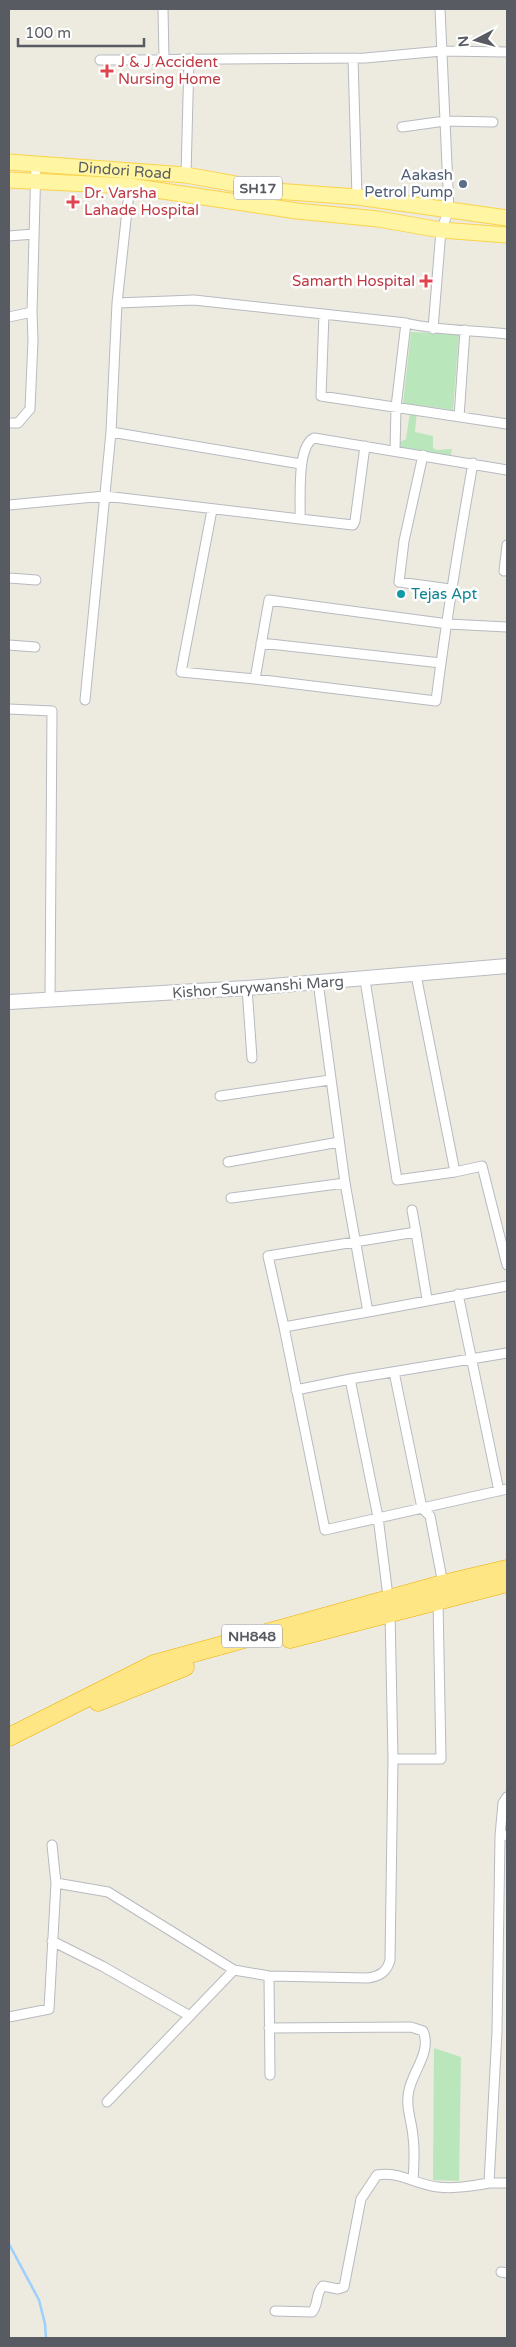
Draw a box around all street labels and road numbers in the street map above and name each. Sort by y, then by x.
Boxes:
street label: Dindori Road [77,158,172,183]
road number: SH17 [234,177,282,200]
street label: Kishor Surywanshi Marg [172,972,344,1002]
road number: NH848 [222,1624,282,1648]

